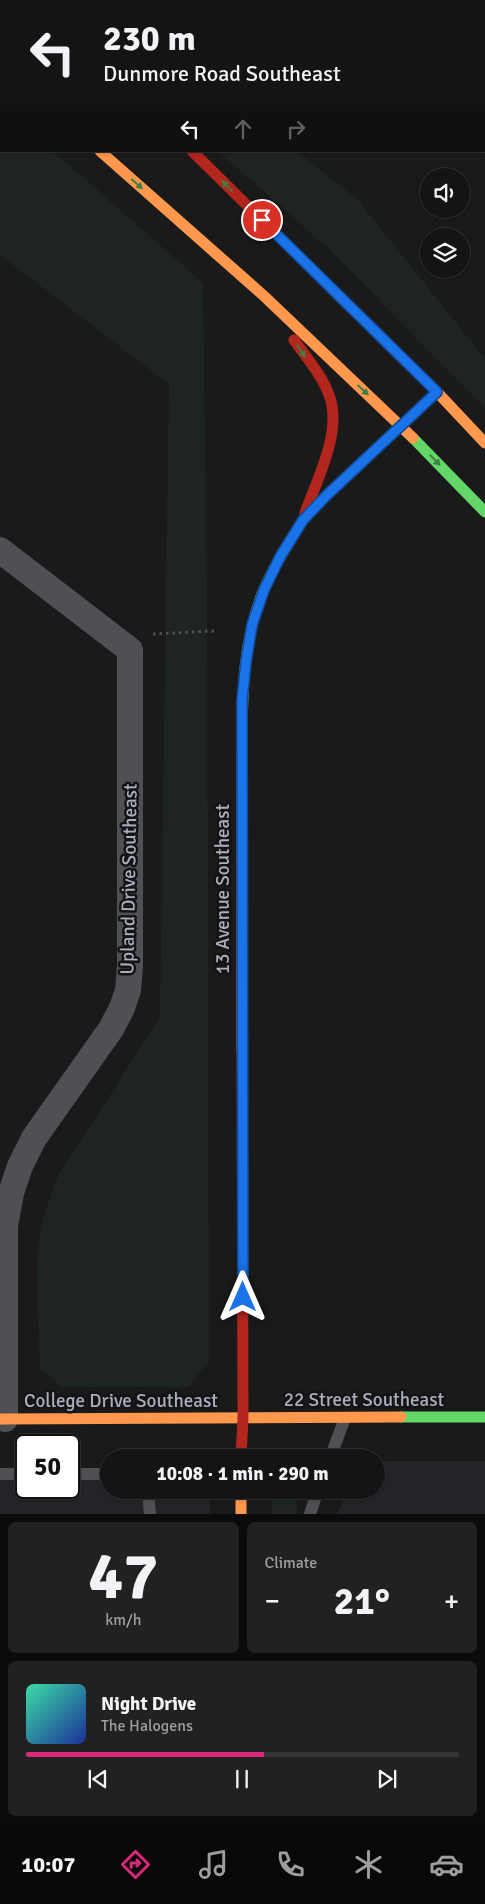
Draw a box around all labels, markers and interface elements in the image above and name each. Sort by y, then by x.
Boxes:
text: 230 m [103,17,196,60]
icon: left [20,20,85,85]
text: Dunmore Road Southeast [103,60,341,87]
icon: left [176,115,204,143]
icon: ahead [229,115,257,143]
icon: right [282,115,310,143]
map controls [420,168,470,278]
button: sound [420,168,470,218]
one-way arrow [130,178,143,189]
one-way arrow [222,180,234,192]
pin [241,199,283,241]
icon: arrive [248,206,276,234]
button: layers [420,228,470,278]
one-way arrow [296,344,306,357]
one-way arrow [356,384,368,396]
one-way arrow [429,454,441,466]
street label: Upland Drive Southeast [115,783,143,975]
street label: 13 Avenue Southeast [211,804,235,974]
position arrow [216,1270,268,1322]
street label: 22 Street Southeast [284,1388,445,1412]
street label: College Drive Southeast [24,1389,218,1413]
speed limit sign: 50 [15,1434,80,1499]
text: 10:08 · 1 min · 290 m [156,1462,329,1486]
text: 47 [88,1537,158,1617]
text: Climate [265,1553,317,1573]
text: 21° [334,1578,390,1625]
text: − [265,1584,280,1618]
text: + [444,1584,459,1618]
text: km/h [105,1610,141,1630]
text: Night Drive [101,1692,196,1716]
text: The Halogens [101,1716,193,1736]
icon: previous [84,1765,112,1793]
icon: pause [228,1765,256,1793]
icon: next [373,1765,401,1793]
icon: directions [118,1847,153,1882]
icon: music [196,1847,231,1882]
icon: phone [273,1847,308,1882]
icon: climate [351,1847,386,1882]
icon: car [429,1847,464,1882]
text: 10:07 [21,1851,75,1878]

